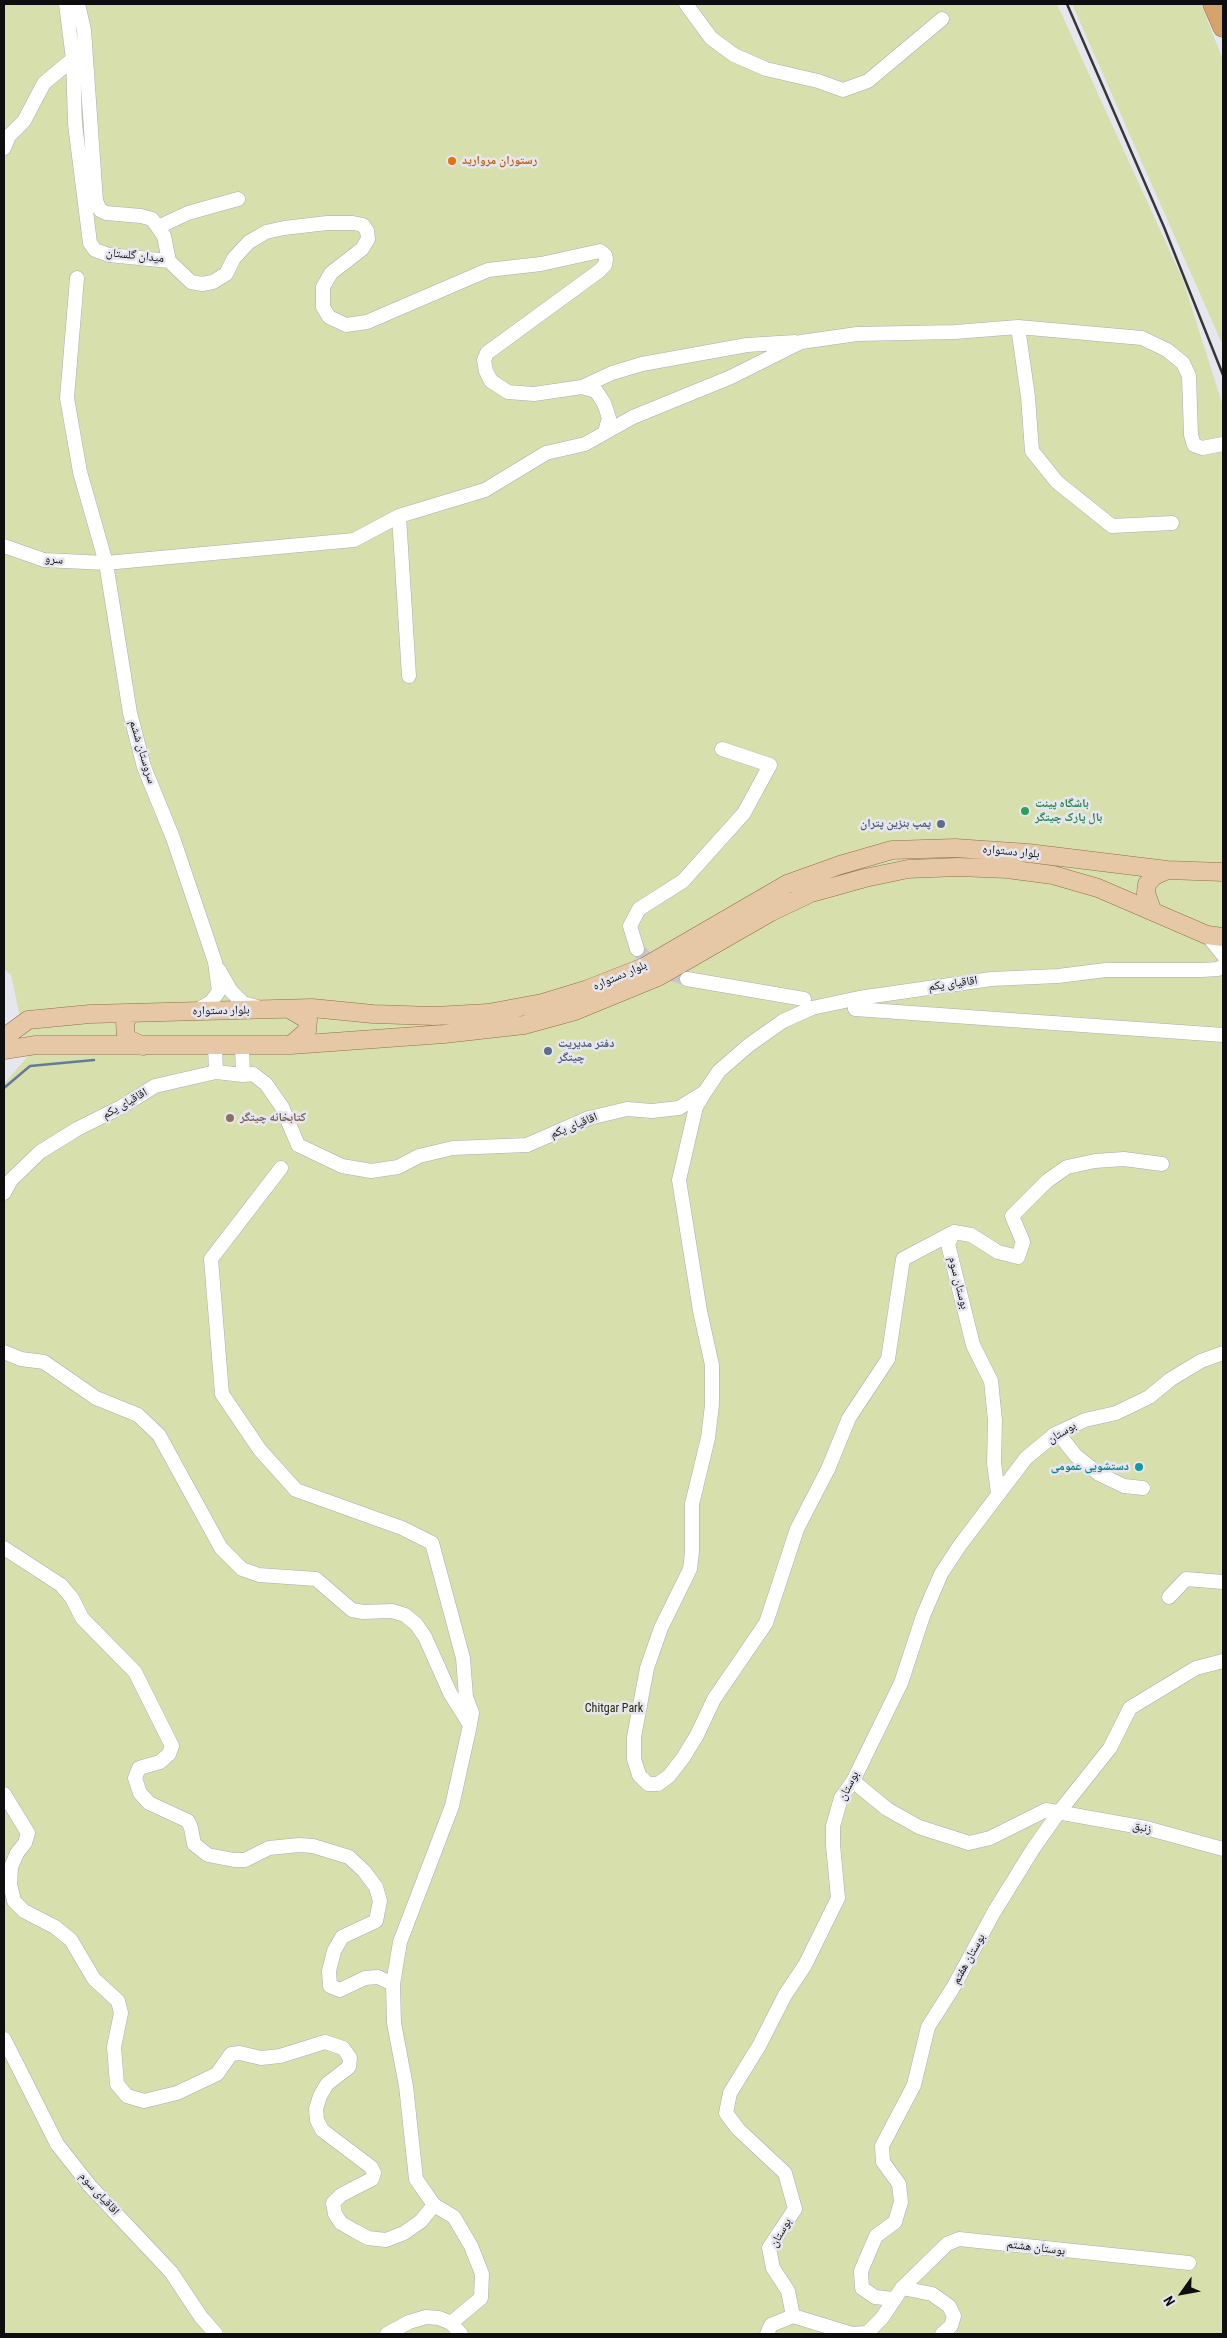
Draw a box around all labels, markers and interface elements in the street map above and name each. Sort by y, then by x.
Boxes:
place label: رستوران مروارید [462,154,537,168]
marker: رستوران مروارید [446,155,458,167]
street label: میدان گلستان [105,246,165,266]
street label: سرو [44,552,64,568]
street label: سروستان ششم [126,719,158,785]
place label: باشگاه پینت بال پارک چیتگر [1035,797,1102,825]
marker: باشگاه پینت بال پارک چیتگر [1019,805,1031,817]
place label: پمپ بنزین پتران [860,817,931,831]
marker: پمپ بنزین پتران [935,818,947,830]
street label: بلوار دستواره [982,842,1040,862]
street label: بلوار دستواره [591,958,649,994]
street label: اقاقیای یکم [928,973,978,995]
street label: بلوار دستواره [192,1003,250,1019]
place label: دفتر مدیریت چیتگر [558,1037,614,1065]
marker: دفتر مدیریت چیتگر [542,1045,554,1057]
street label: اقاقیای یکم [100,1085,150,1123]
street label: اقاقیای یکم [548,1110,600,1142]
place label: کتابخانه چیتگر [240,1111,306,1125]
marker: کتابخانه چیتگر [224,1112,236,1124]
street label: بوستان سوم [945,1255,971,1311]
street label: بوستان [1045,1419,1079,1447]
place label: دستشویی عمومی [1051,1460,1129,1474]
marker: دستشویی عمومی [1133,1461,1145,1473]
park label: Chitgar Park [585,1702,643,1716]
street label: بوستان [836,1769,862,1803]
street label: زنبق [1131,1819,1153,1837]
street label: بوستان هفتم [949,1931,989,1987]
street label: اقاقیای سوم [76,2170,122,2218]
street label: بوستان [767,2216,795,2250]
street label: بوستان هشتم [1006,2237,1066,2259]
north arrow [1157,2268,1207,2318]
text: N [1160,2293,1178,2309]

